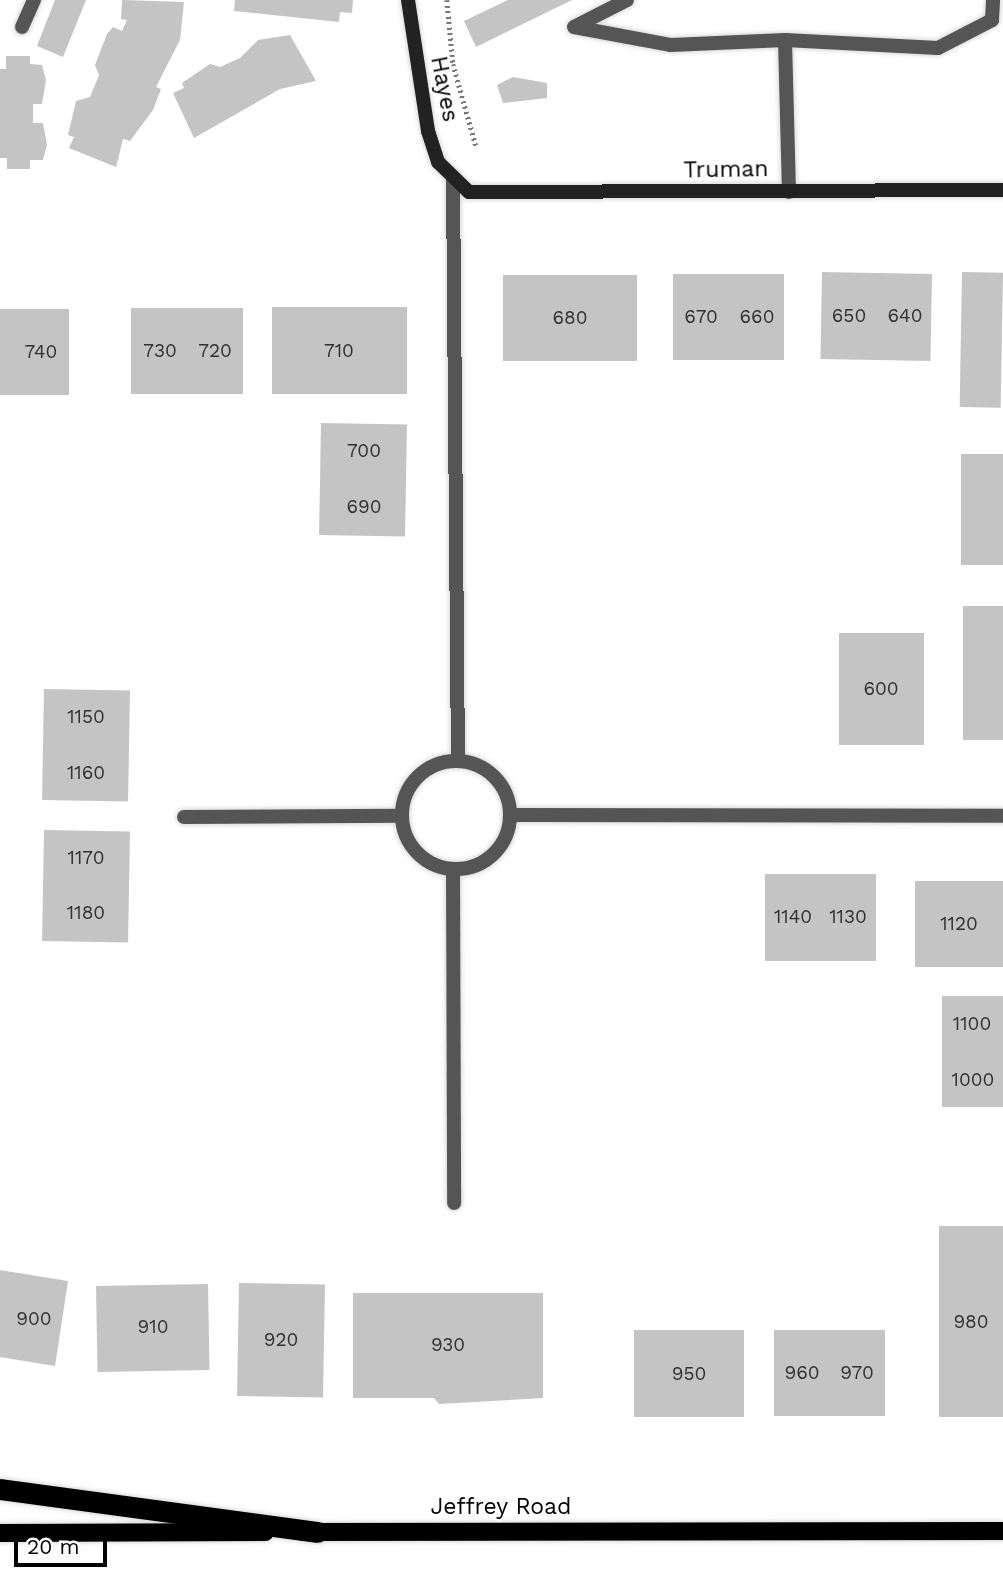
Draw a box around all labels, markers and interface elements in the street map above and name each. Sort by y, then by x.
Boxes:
street label: Hayes [424,54,464,124]
street label: Truman [683,155,769,185]
house number: 650 [832,305,866,327]
house number: 640 [888,305,922,327]
house number: 670 [684,306,718,328]
house number: 660 [740,306,774,328]
house number: 680 [552,307,588,329]
house number: 730 [143,340,177,362]
house number: 720 [198,340,232,362]
house number: 710 [324,340,354,362]
house number: 740 [25,341,57,363]
house number: 700 [347,440,381,462]
house number: 690 [346,496,382,518]
house number: 600 [863,678,899,700]
house number: 1150 [67,706,105,728]
house number: 1160 [67,762,105,784]
house number: 1170 [68,847,104,869]
house number: 1180 [67,902,105,924]
house number: 1140 [774,906,812,928]
house number: 1130 [829,906,867,928]
house number: 1120 [940,913,978,935]
house number: 1100 [953,1013,991,1035]
house number: 1000 [952,1069,994,1091]
house number: 900 [16,1308,52,1330]
house number: 980 [953,1311,989,1333]
house number: 910 [138,1316,168,1338]
house number: 920 [264,1329,298,1351]
house number: 930 [431,1334,465,1356]
house number: 960 [784,1362,820,1384]
house number: 970 [840,1362,874,1384]
house number: 950 [672,1363,706,1385]
street label: Jeffrey Road [430,1493,572,1521]
scale bar [18,1520,110,1564]
text: 20 m [27,1534,79,1559]

